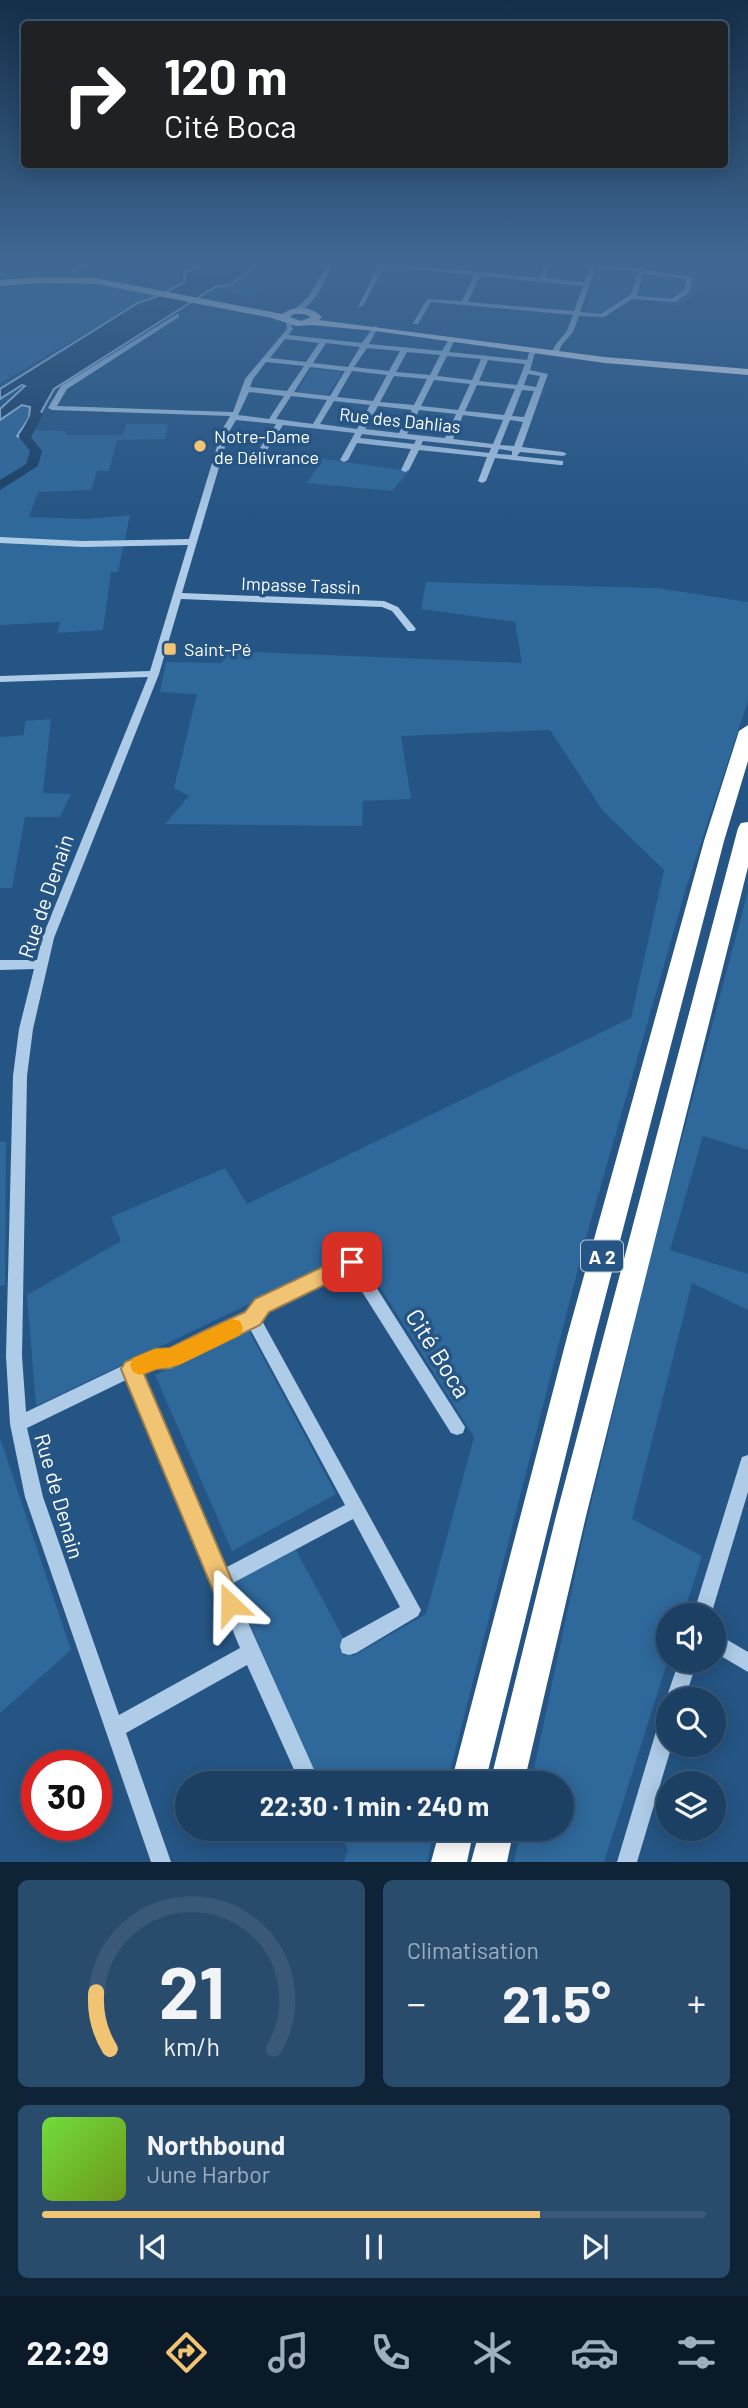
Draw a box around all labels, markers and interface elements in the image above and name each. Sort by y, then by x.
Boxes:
text: 120 m [164,46,287,105]
icon: right [49,49,140,140]
text: Cité Boca [164,106,297,144]
street label: Rue des Dahlias [338,403,462,437]
place label: Notre-Dame de Délivrance [214,425,319,468]
marker: Notre-Dame de Délivrance [192,438,208,454]
street label: Impasse Tassin [241,572,361,598]
place label: Saint-Pé [184,638,251,660]
marker: Saint-Pé [162,641,178,657]
street label: Rue de Denain [12,831,78,961]
pin [322,1232,382,1292]
road number: A 2 [581,1240,623,1272]
icon: arrive [333,1243,371,1281]
street label: Cité Boca [400,1303,478,1403]
street label: Rue de Denain [30,1430,90,1562]
position arrow [193,1567,267,1641]
map controls [656,1603,726,1841]
button: sound [656,1603,726,1673]
button: search [656,1687,726,1757]
speed limit sign: 30 [21,1750,112,1841]
button: layers [656,1771,726,1841]
text: 22:30 · 1 min · 240 m [260,1790,489,1821]
text: Climatisation [407,1936,539,1964]
text: 21 [158,1947,225,2035]
text: 21.5° [502,1971,611,2033]
text: − [407,1979,426,2025]
text: + [687,1979,706,2025]
text: km/h [163,2031,220,2061]
text: Northbound [147,2129,285,2160]
text: June Harbor [147,2160,270,2188]
icon: previous [134,2228,172,2266]
icon: pause [355,2228,393,2266]
icon: next [576,2228,614,2266]
icon: directions [162,2328,211,2377]
icon: music [264,2328,313,2377]
icon: phone [366,2328,415,2377]
icon: climate [468,2328,517,2377]
icon: car [570,2328,619,2377]
icon: filters [672,2328,721,2377]
text: 22:29 [27,2333,109,2371]

